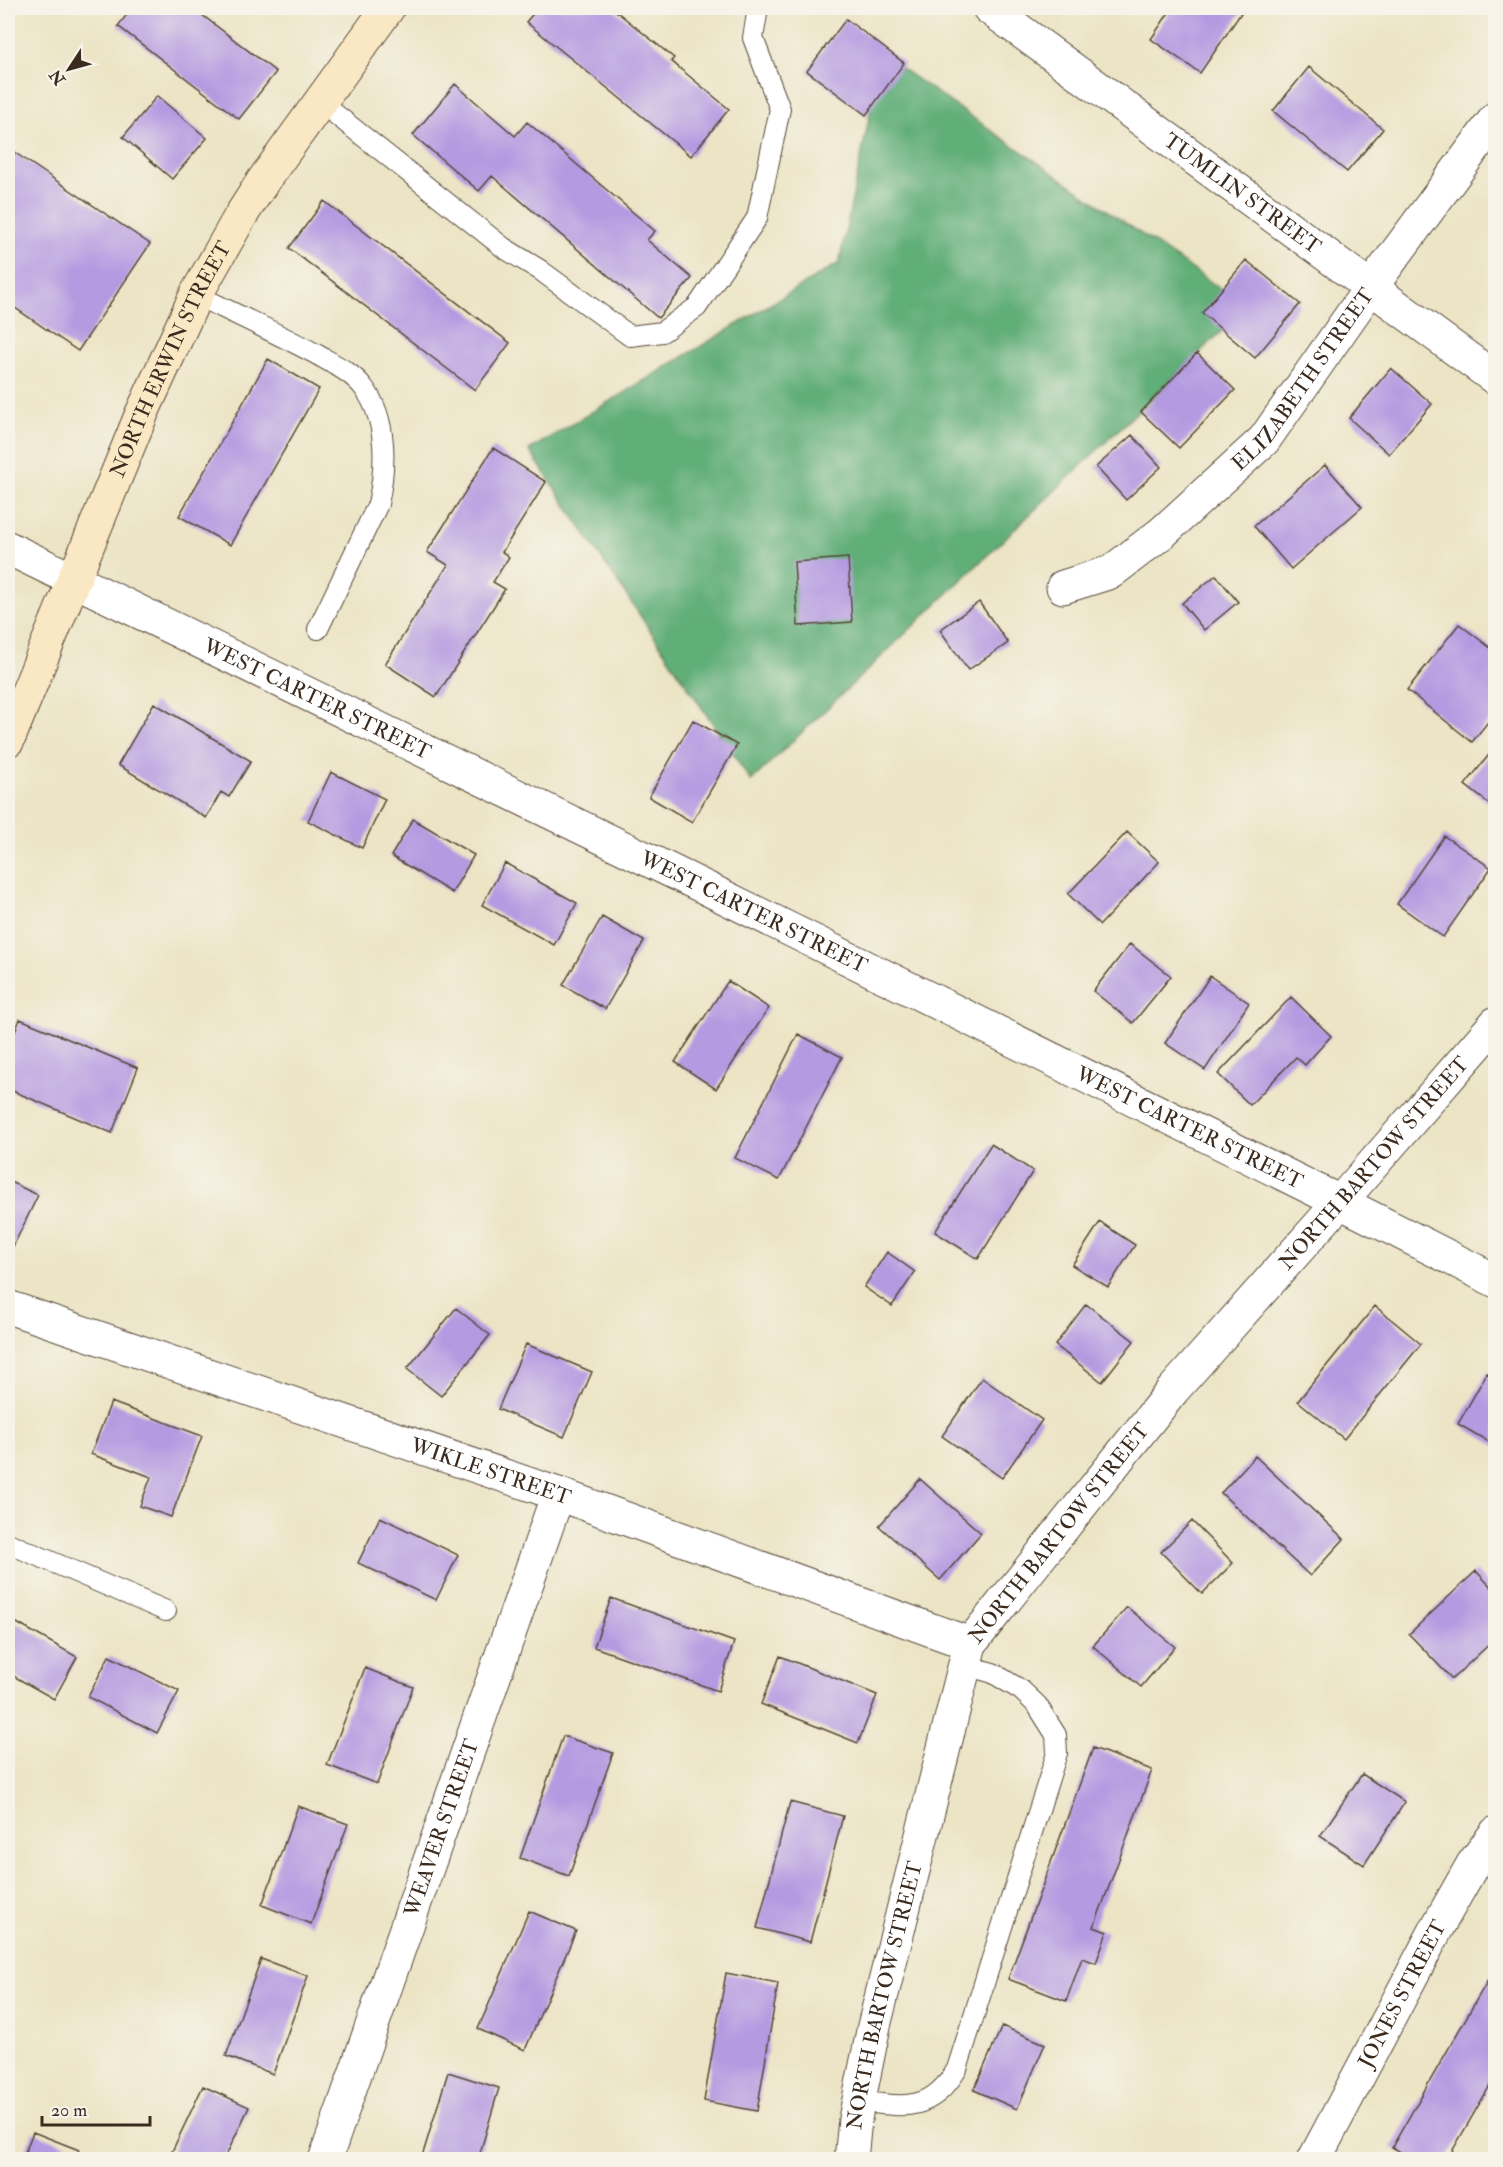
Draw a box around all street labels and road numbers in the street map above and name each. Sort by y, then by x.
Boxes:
street label: TUMLIN STREET [1158,127,1327,261]
street label: NORTH ERWIN STREET [104,236,238,481]
street label: ELIZABETH STREET [1226,283,1380,477]
street label: WEST CARTER STREET [198,632,436,766]
street label: WEST CARTER STREET [635,845,872,980]
street label: NORTH BARTOW STREET [1273,1051,1475,1276]
street label: WEST CARTER STREET [1070,1060,1308,1196]
street label: NORTH BARTOW STREET [963,1417,1156,1649]
street label: WIKLE STREET [406,1432,575,1512]
street label: WEAVER STREET [398,1735,485,1921]
street label: NORTH BARTOW STREET [841,1858,929,2131]
street label: JONES STREET [1352,1915,1453,2073]

